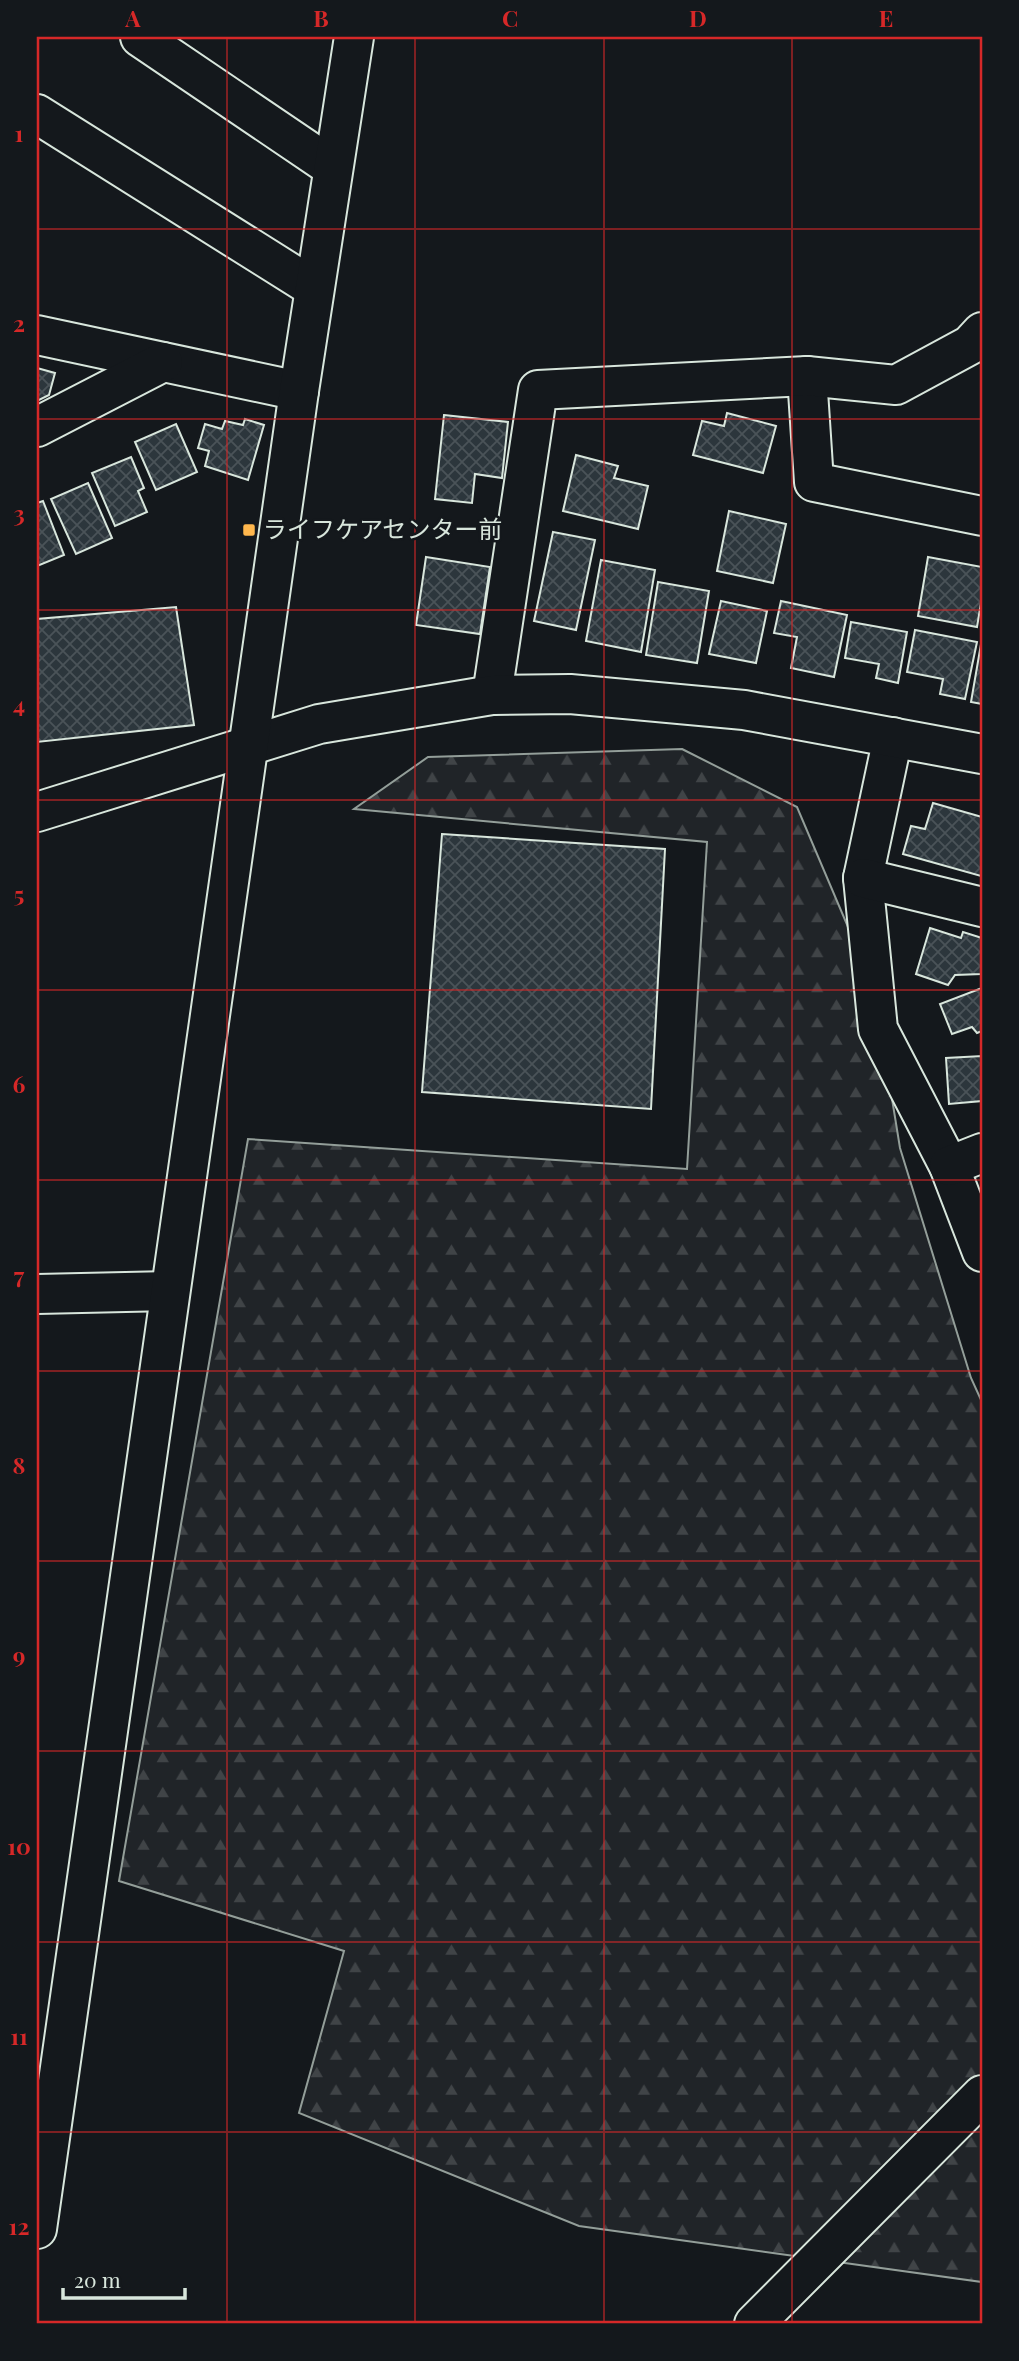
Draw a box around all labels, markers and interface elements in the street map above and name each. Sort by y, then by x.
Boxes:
text: A [124,2,141,33]
text: B [313,2,329,33]
text: C [502,2,518,33]
text: D [689,2,707,33]
text: E [879,2,893,33]
text: 1 [15,117,24,148]
text: 2 [13,307,25,338]
text: 3 [13,497,25,528]
place label: ライフケアセンター前 [263,512,503,544]
marker: ライフケアセンター前 [241,522,257,538]
text: 4 [13,688,25,719]
text: 5 [14,878,24,909]
text: 6 [13,1068,26,1099]
text: 7 [14,1259,25,1290]
text: 8 [13,1449,25,1480]
text: 9 [13,1639,25,1670]
text: 10 [7,1830,31,1861]
text: 11 [10,2020,28,2051]
text: 12 [9,2210,29,2241]
scale bar [63,2256,186,2300]
text: 20 m [74,2265,121,2293]

